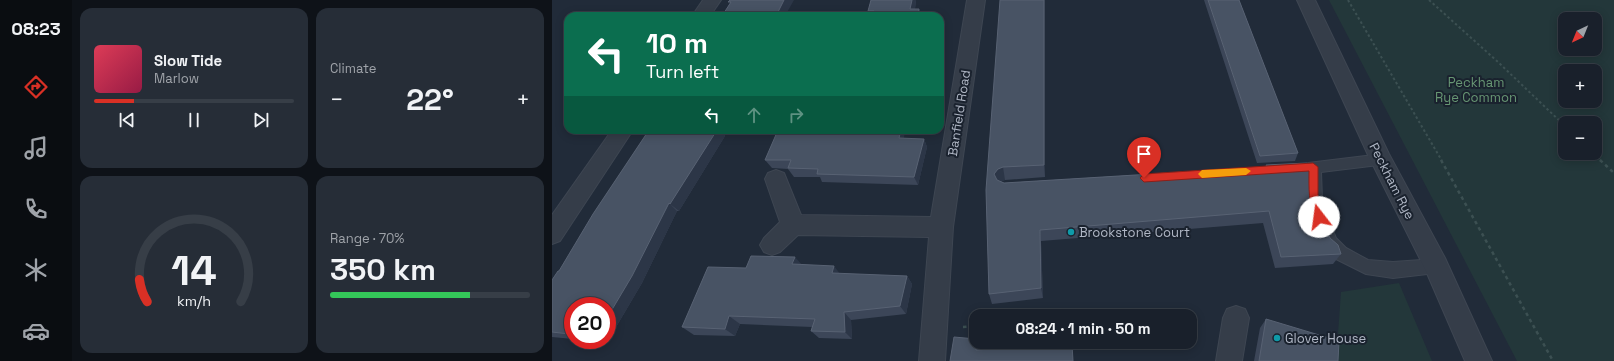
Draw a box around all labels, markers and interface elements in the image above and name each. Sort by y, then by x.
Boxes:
north arrow [1558,12,1602,56]
map controls [1558,12,1602,160]
text: 08:23 [11,17,61,40]
text: 10 m [646,25,708,61]
icon: left [580,28,632,80]
text: Slow Tide [154,51,222,70]
text: Climate [330,60,376,77]
text: Turn left [646,60,719,83]
button: + [1558,64,1602,108]
street label: Banfield Road [944,69,974,157]
text: Marlow [154,70,199,87]
icon: directions [22,73,50,101]
park label: Peckham Rye Common [1435,74,1517,106]
text: 22° [406,80,454,119]
text: − [330,85,344,113]
text: + [516,85,530,113]
icon: left [701,104,723,126]
icon: ahead [743,104,765,126]
icon: right [785,104,807,126]
icon: previous [116,109,138,131]
icon: pause [183,109,205,131]
icon: next [250,109,272,131]
button: − [1558,116,1602,160]
icon: music [22,134,50,162]
pin [1127,137,1161,178]
street label: Peckham Rye [1365,140,1419,222]
icon: arrive [1133,143,1155,165]
icon: phone [22,195,50,223]
position arrow [1298,196,1340,238]
place label: Brookstone Court [1079,224,1190,241]
marker: Brookstone Court [1066,227,1076,237]
text: Range · 70% [330,230,404,247]
text: 14 [171,244,217,297]
text: 350 km [330,250,436,289]
icon: climate [22,256,50,284]
text: km/h [177,292,211,310]
speed limit sign: 20 [564,297,616,349]
icon: car [22,317,50,345]
text: 08:24 · 1 min · 50 m [1015,319,1151,338]
place label: Glover House [1285,330,1366,347]
marker: Glover House [1272,333,1282,343]

